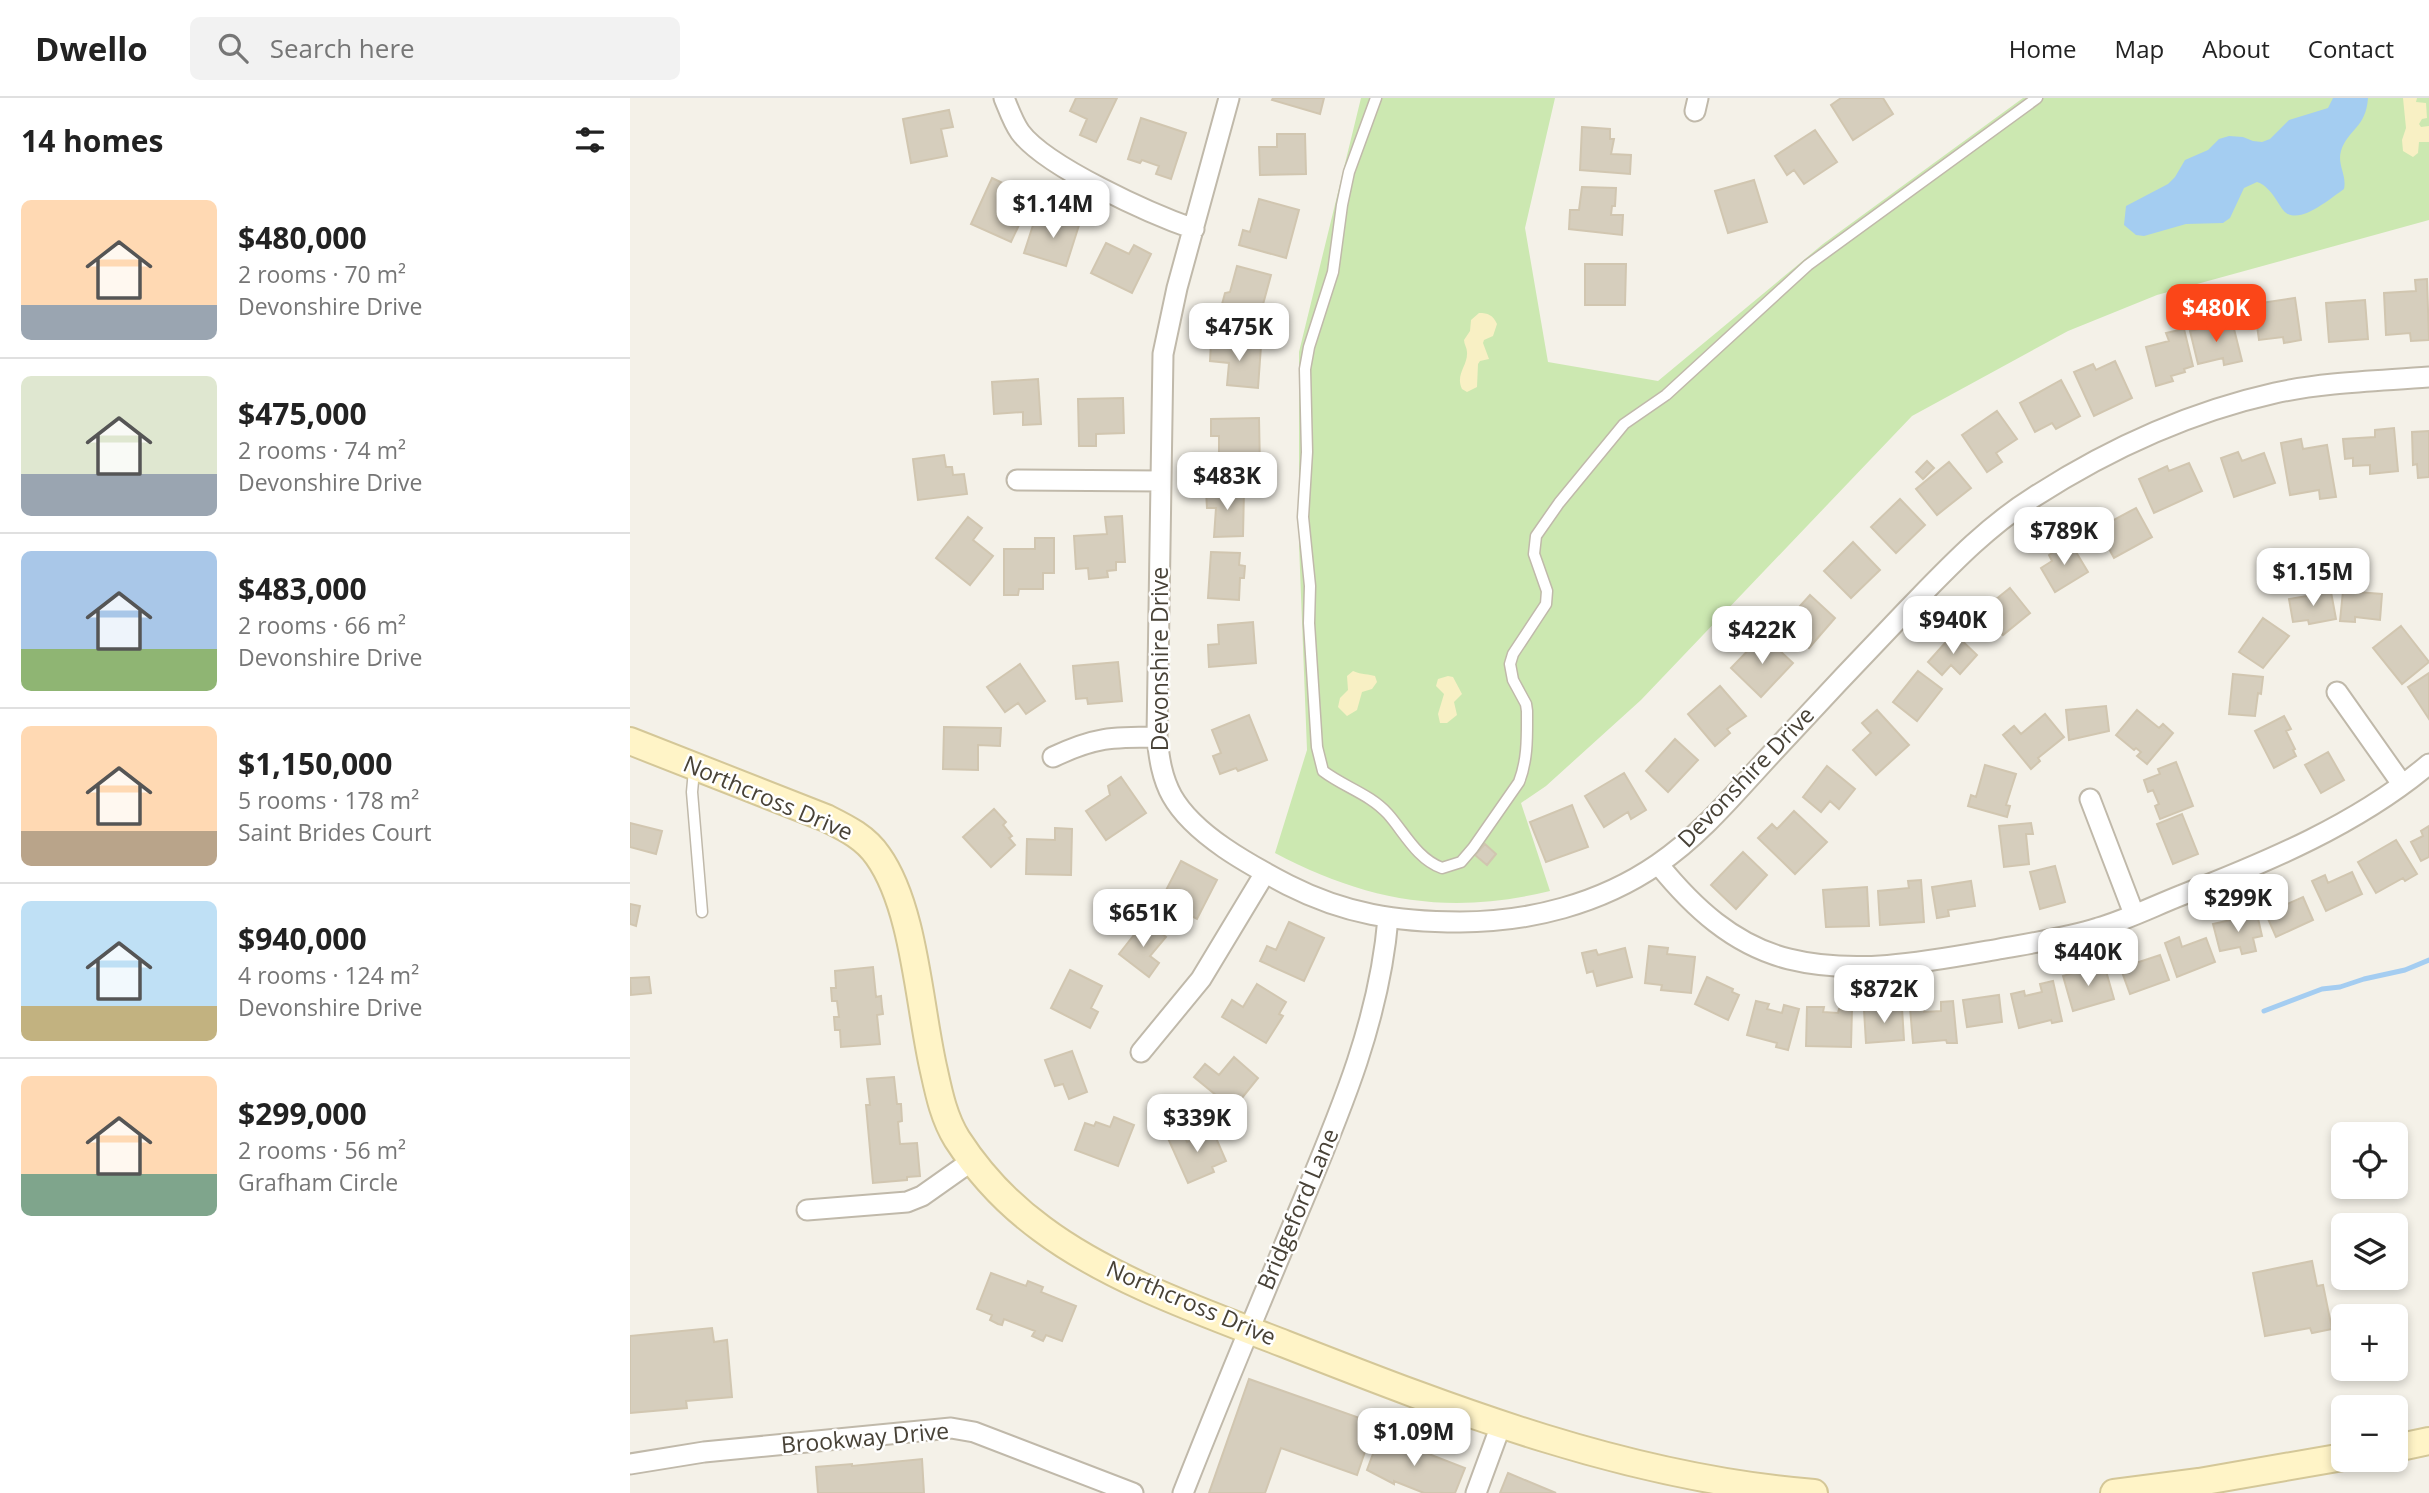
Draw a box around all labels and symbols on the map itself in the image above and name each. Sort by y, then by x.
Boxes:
pin: $1.14M [996,180,1110,240]
pin: $480K [2167,285,2265,344]
pin: $475K [1190,303,1288,363]
pin: $483K [1178,452,1276,512]
pin: $789K [2015,508,2113,567]
pin: $1.15M [2256,548,2370,608]
street label: Devonshire Drive [1143,567,1175,751]
pin: $940K [1904,596,2002,656]
pin: $422K [1713,606,1811,666]
street label: Devonshire Drive [1670,699,1821,854]
street label: Northcross Drive [679,747,858,847]
pin: $299K [2189,874,2287,934]
pin: $651K [1094,890,1192,949]
pin: $440K [2039,928,2137,988]
pin: $872K [1835,965,1933,1025]
pin: $339K [1148,1094,1246,1154]
street label: Bridgeford Lane [1249,1123,1345,1294]
street label: Northcross Drive [1102,1252,1281,1352]
pin: $1.09M [1357,1408,1471,1468]
street label: Brookway Drive [780,1414,950,1460]

